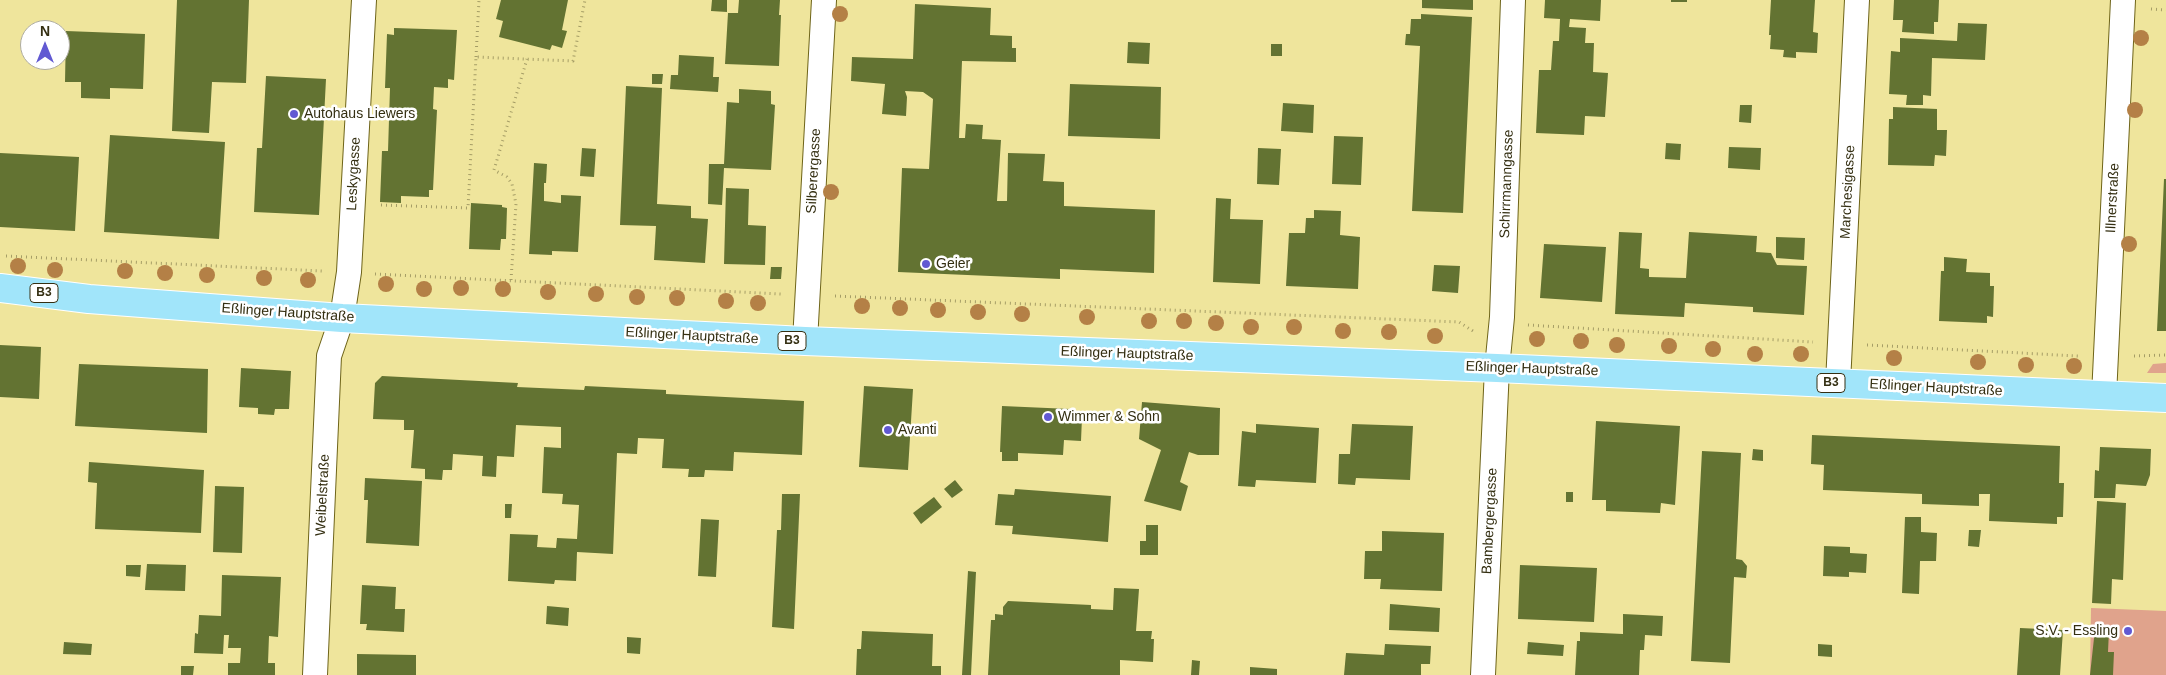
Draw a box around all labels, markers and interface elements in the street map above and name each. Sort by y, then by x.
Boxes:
north arrow [20,20,70,70]
text: N [40,23,50,39]
place label: Autohaus Liewers [304,106,415,122]
marker: Autohaus Liewers [288,108,300,120]
street label: Silberergasse [803,128,825,214]
street label: Schirrmanngasse [1497,129,1517,239]
street label: Leskygasse [344,137,364,211]
street label: Marchesigasse [1837,145,1859,239]
street label: Illnerstraße [2103,163,2123,233]
place label: Geier [936,256,970,272]
marker: Geier [920,258,932,270]
road number: B3 [30,284,58,302]
street label: Eßlinger Hauptstraße [221,300,355,326]
street label: Eßlinger Hauptstraße [625,324,759,348]
road number: B3 [778,332,806,351]
street label: Eßlinger Hauptstraße [1060,343,1194,365]
street label: Eßlinger Hauptstraße [1465,358,1599,380]
road number: B3 [1817,373,1845,392]
street label: Eßlinger Hauptstraße [1869,376,2003,400]
place label: Wimmer & Sohn [1058,409,1160,425]
marker: Wimmer & Sohn [1042,411,1054,423]
place label: Avanti [898,422,937,438]
marker: Avanti [882,424,894,436]
street label: Weibelstraße [312,454,334,536]
street label: Bambergergasse [1479,467,1501,575]
place label: S.V. - Essling [2035,623,2118,639]
marker: S.V. - Essling [2122,625,2134,637]

